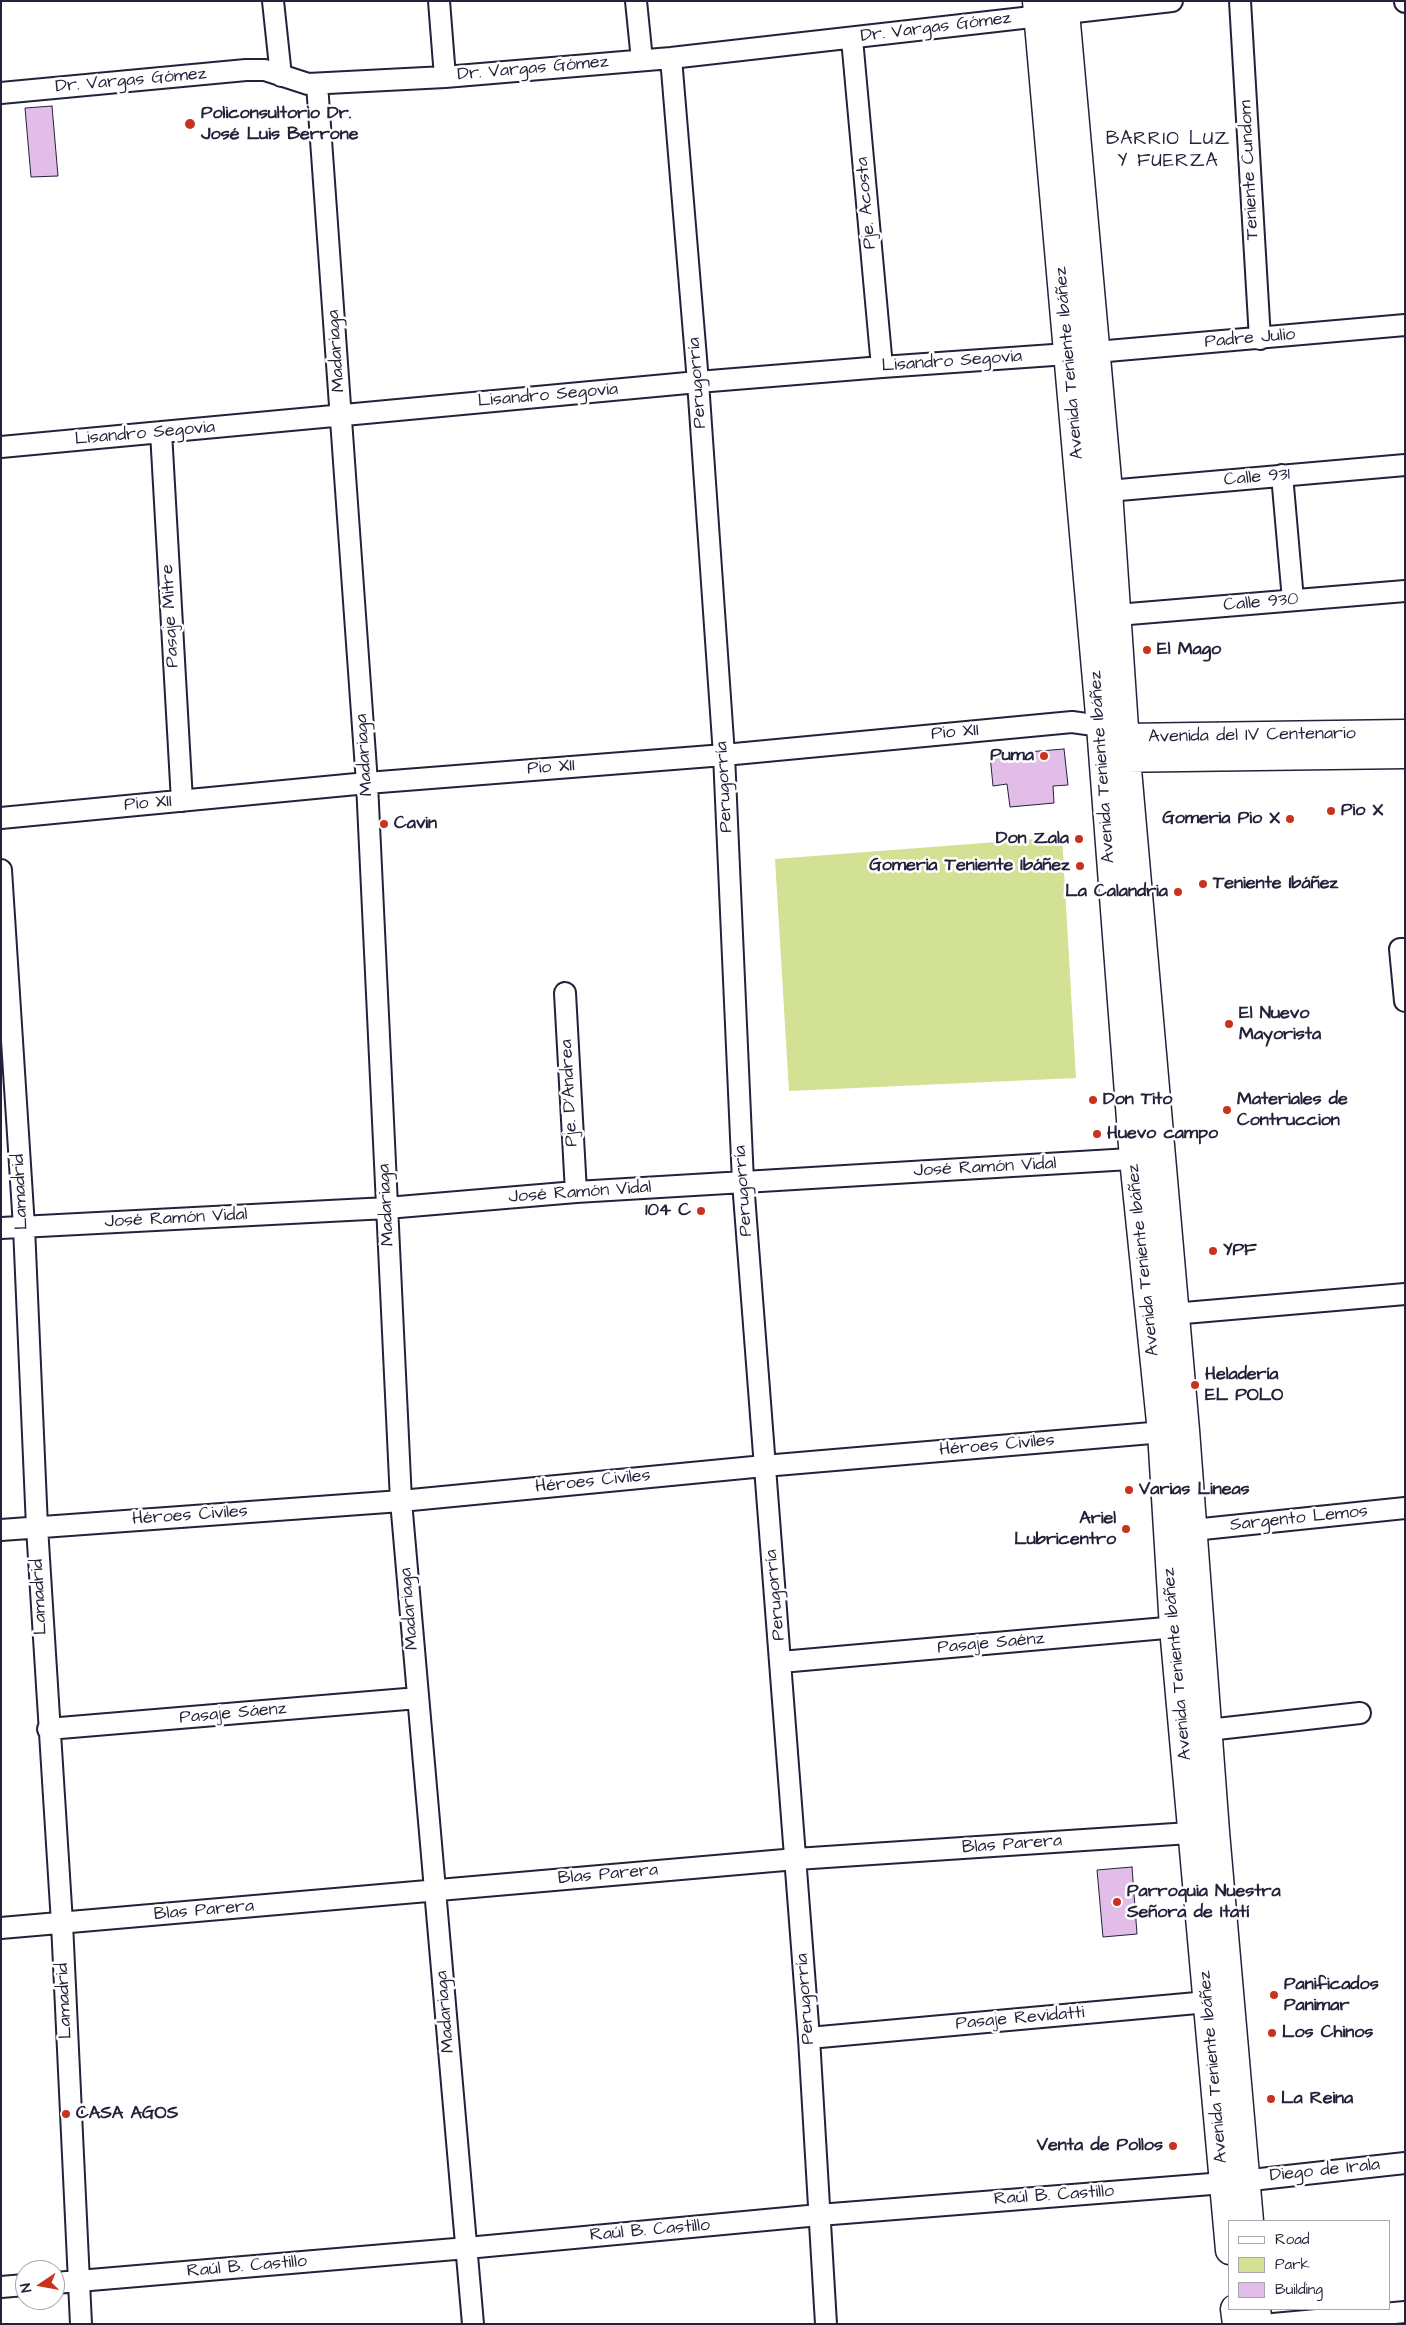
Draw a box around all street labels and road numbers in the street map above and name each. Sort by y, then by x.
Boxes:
street label: Dr. Vargas Gómez [859,8,1013,48]
street label: Dr. Vargas Gómez [457,52,609,86]
street label: Dr. Vargas Gómez [55,64,207,98]
street label: Teniente Cundom [1236,100,1264,240]
street label: Pje. Acosta [852,156,882,250]
street label: Avenida Teniente Ibáñez [1051,266,1089,460]
street label: Madariaga [323,309,351,393]
street label: Padre Julio [1204,324,1296,354]
street label: Perugorría [684,337,712,429]
street label: Lisandro Segovia [881,346,1023,378]
street label: Lisandro Segovia [477,379,619,413]
street label: Lisandro Segovia [74,417,216,451]
street label: Calle 931 [1223,464,1291,492]
street label: Pasaje Mitre [158,564,184,668]
street label: Calle 930 [1223,589,1299,617]
street label: Avenida Teniente Ibáñez [1085,670,1121,864]
street label: Madariaga [351,713,379,797]
street label: Pio XII [930,720,980,746]
street label: Avenida del IV Centenario [1148,723,1356,749]
street label: Perugorría [712,741,738,833]
street label: Pio XII [526,756,576,780]
street label: Pio XII [123,791,173,817]
street label: Pje. D'Andrea [556,1039,584,1147]
street label: Perugorría [730,1145,758,1237]
street label: José Ramón Vidal [913,1153,1057,1183]
street label: Lamadrid [8,1154,34,1230]
street label: Madariaga [374,1163,400,1247]
street label: Avenida Teniente Ibáñez [1123,1163,1165,1357]
street label: José Ramón Vidal [508,1177,652,1209]
street label: José Ramón Vidal [104,1204,248,1234]
street label: Héroes Civiles [938,1430,1056,1462]
street label: Héroes Civiles [534,1465,652,1499]
street label: Héroes Civiles [131,1501,249,1531]
street label: Sargento Lemos [1229,1501,1369,1537]
street label: Perugorría [761,1549,791,1641]
street label: Lamadrid [27,1559,53,1635]
street label: Madariaga [396,1567,424,1651]
street label: Avenida Teniente Ibáñez [1159,1567,1197,1761]
street label: Pasaje Saénz [937,1629,1045,1659]
street label: Pasaje Sáenz [179,1699,287,1729]
street label: Blas Parera [961,1831,1063,1859]
street label: Blas Parera [557,1860,659,1890]
street label: Blas Parera [153,1896,255,1926]
street label: Perugorría [792,1953,820,2045]
street label: Lamadrid [52,1963,78,2039]
street label: Madariaga [432,1970,460,2054]
street label: Avenida Teniente Ibáñez [1195,1970,1233,2164]
street label: Pasaje Revidatti [955,2003,1085,2035]
street label: Diego de Irala [1269,2154,1381,2188]
street label: Raúl B. Castillo [993,2181,1115,2211]
street label: Raúl B. Castillo [589,2215,711,2247]
street label: Raúl B. Castillo [186,2251,308,2283]

